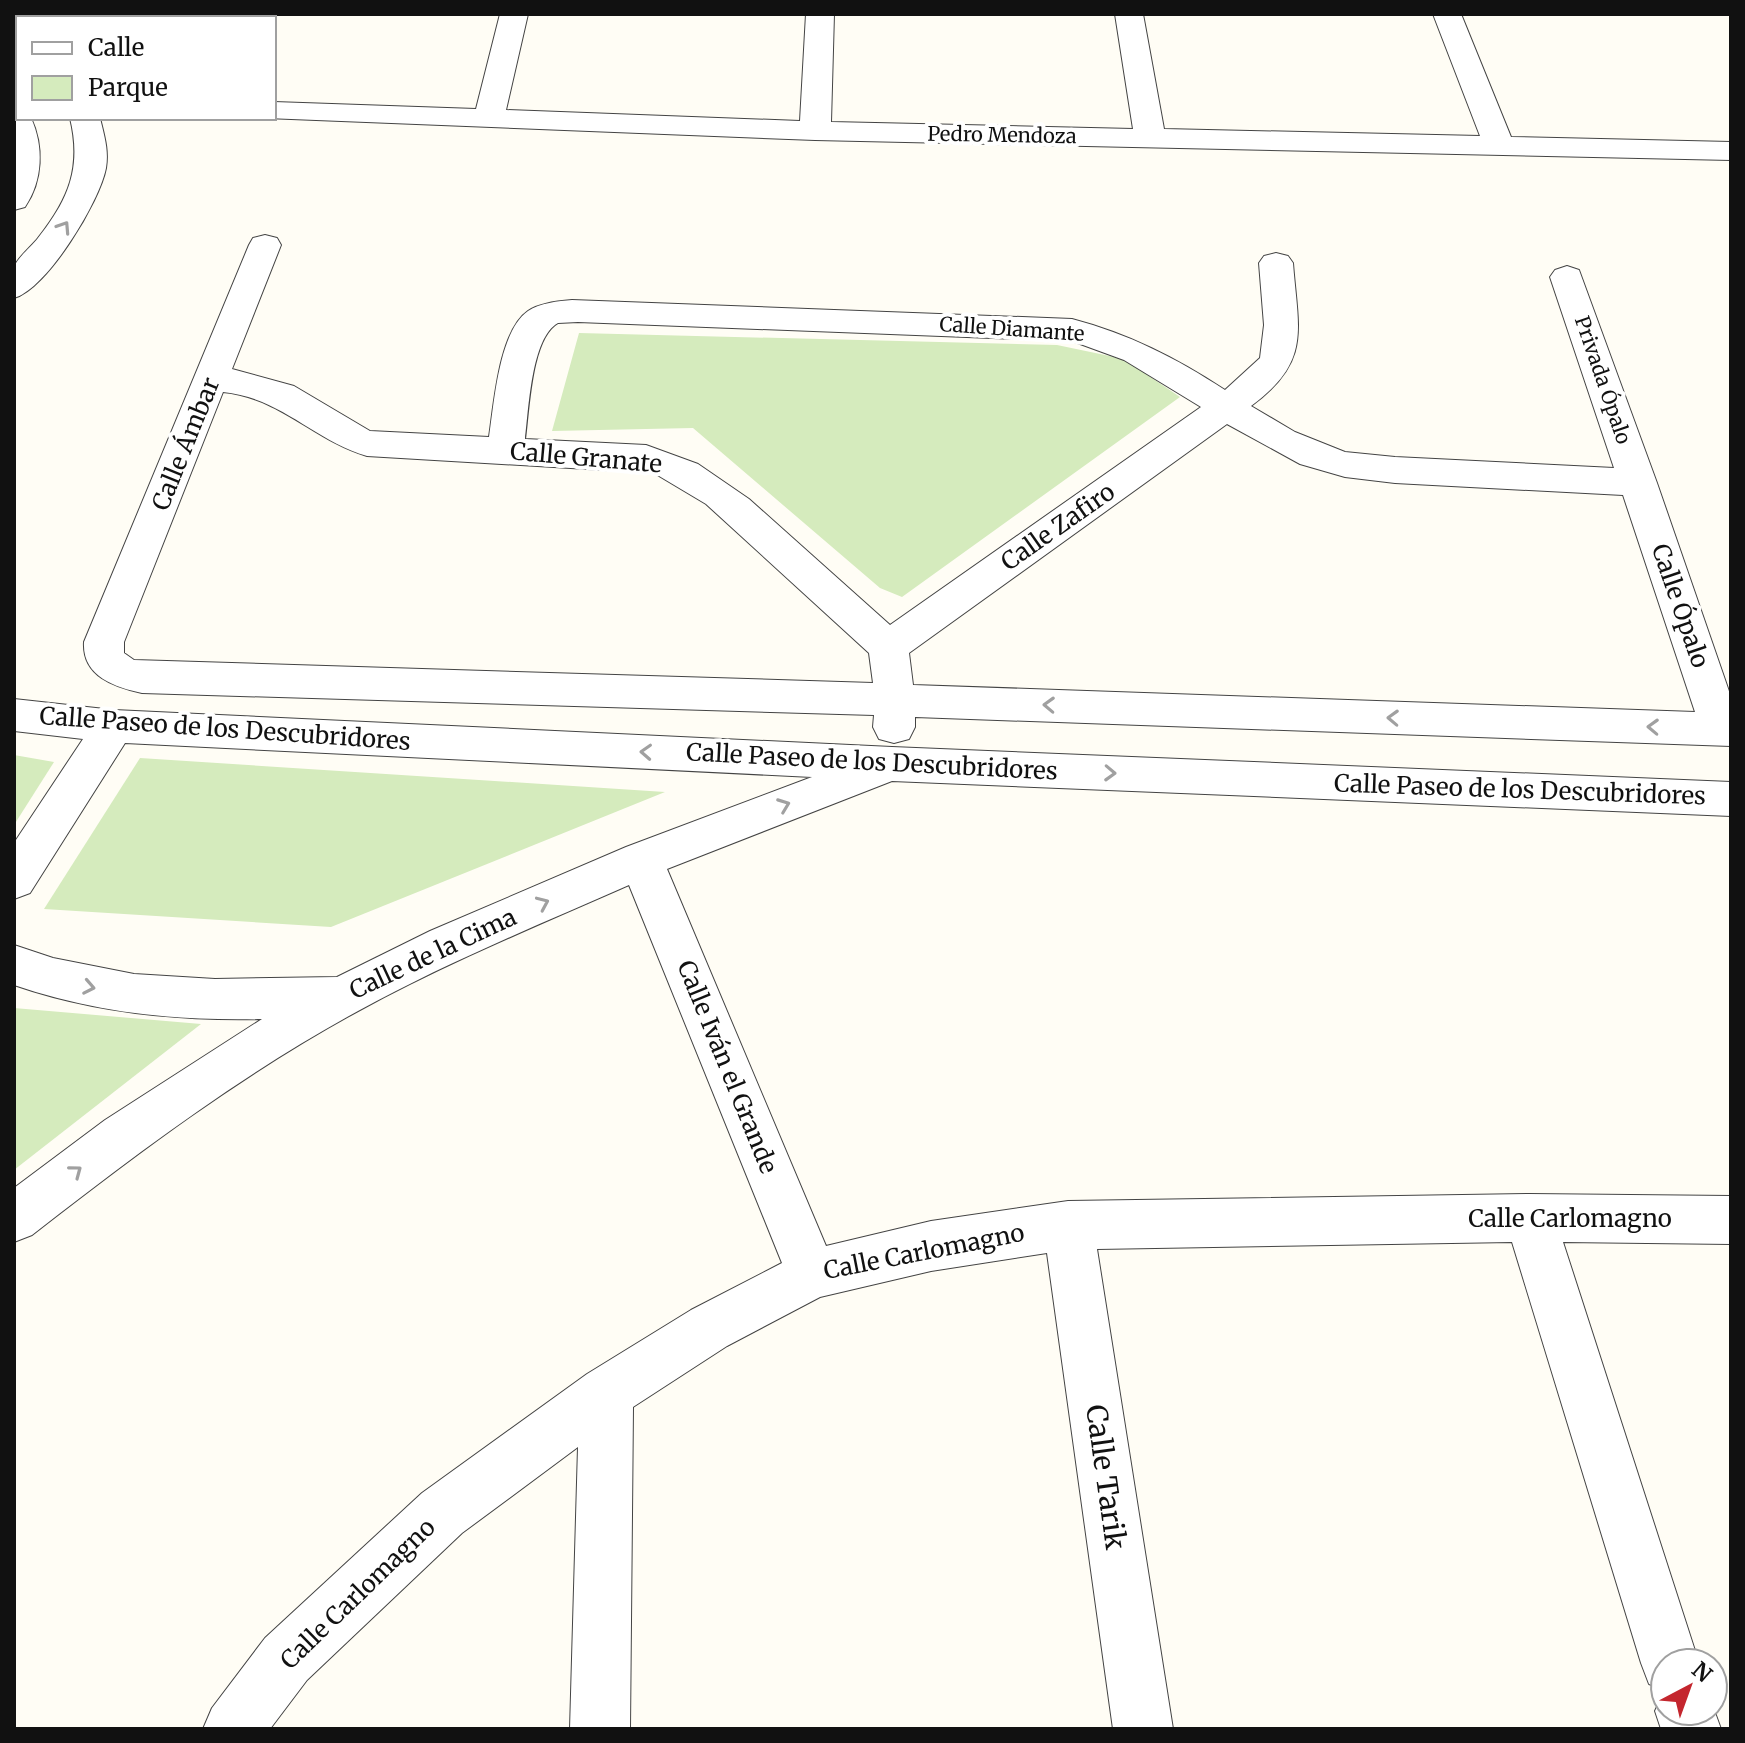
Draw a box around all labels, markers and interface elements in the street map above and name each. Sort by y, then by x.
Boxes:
legend [16,16,276,120]
text: Calle [88,32,144,63]
text: Parque [88,72,168,103]
street label: Pedro Mendoza [927,121,1077,148]
one-way arrow [54,222,69,236]
street label: Calle Diamante [939,311,1085,346]
street label: Privada Ópalo [1570,312,1638,447]
street label: Calle Ámbar [145,373,226,515]
street label: Calle Granate [509,435,663,480]
street label: Calle Zafiro [995,476,1121,577]
street label: Calle Ópalo [1645,540,1716,672]
one-way arrow [1042,697,1055,714]
street label: Calle Paseo de los Descubridores [38,700,412,757]
one-way arrow [1386,709,1399,726]
one-way arrow [1646,719,1659,736]
street label: Calle Paseo de los Descubridores [685,736,1059,787]
one-way arrow [639,744,652,761]
one-way arrow [1104,764,1117,781]
street label: Calle Paseo de los Descubridores [1334,768,1706,811]
one-way arrow [776,798,790,815]
one-way arrow [535,897,549,913]
street label: Calle de la Cima [344,901,521,1006]
street label: Calle Iván el Grande [671,956,784,1178]
one-way arrow [82,977,95,994]
one-way arrow [67,1166,82,1180]
street label: Calle Carlomagno [1468,1203,1672,1234]
street label: Calle Carlomagno [821,1217,1027,1286]
street label: Calle Tarik [1078,1402,1134,1552]
street label: Calle Carlomagno [274,1512,442,1676]
north arrow [1649,1647,1729,1727]
text: N [1686,1656,1718,1689]

